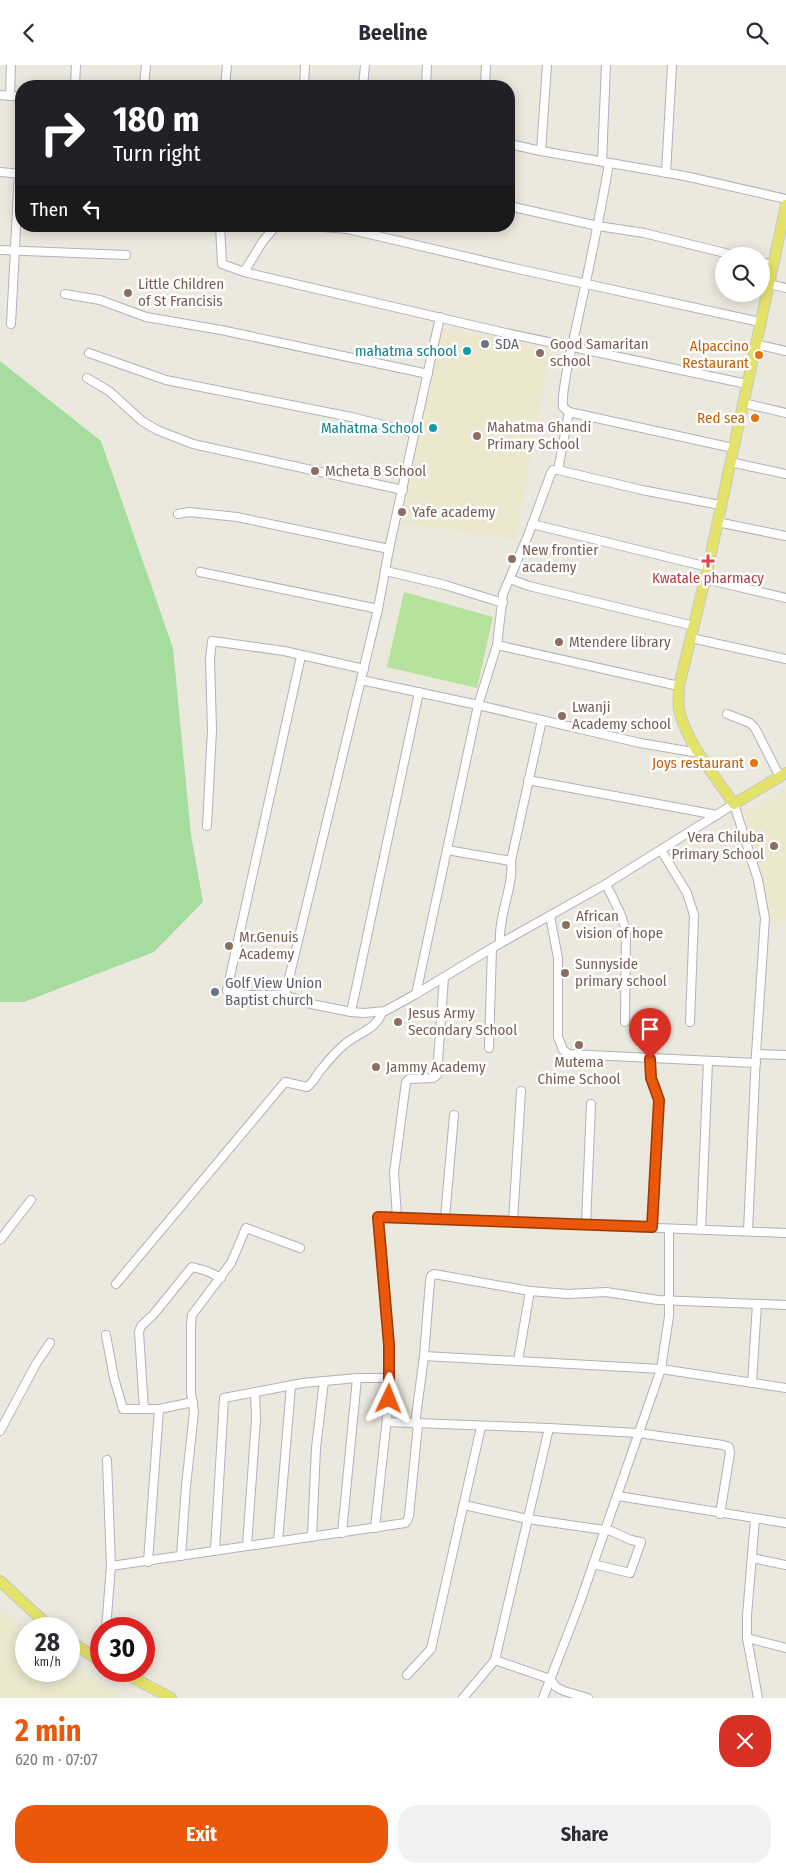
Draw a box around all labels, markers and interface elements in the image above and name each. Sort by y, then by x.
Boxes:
icon: back [15,19,43,47]
text: Beeline [359,19,428,46]
icon: search [743,19,771,47]
text: 180 m [113,98,199,140]
icon: right [30,100,95,165]
text: Turn right [113,140,201,167]
icon: left [78,195,106,223]
text: Then [30,198,68,221]
map controls [715,247,770,302]
button: search [715,247,770,302]
place label: Little Children of St Francisis [138,275,224,310]
marker: Little Children of St Francisis [122,287,134,299]
place label: SDA [495,335,519,353]
place label: Good Samaritan school [550,335,649,370]
place label: Alpaccino Restaurant [682,337,749,372]
marker: SDA [479,338,491,350]
place label: mahatma school [355,342,457,360]
marker: mahatma school [461,345,473,357]
marker: Good Samaritan school [534,347,546,359]
marker: Alpaccino Restaurant [753,349,765,361]
place label: Red sea [697,409,745,427]
marker: Red sea [749,412,761,424]
place label: Mahatma Ghandi Primary School [487,418,591,453]
place label: Mahatma School [321,419,423,437]
marker: Mahatma School [427,422,439,434]
marker: Mahatma Ghandi Primary School [471,430,483,442]
place label: Mcheta B School [325,462,426,480]
marker: Mcheta B School [309,465,321,477]
place label: Yafe academy [412,503,496,521]
marker: Yafe academy [396,506,408,518]
place label: New frontier academy [522,541,599,576]
marker: New frontier academy [506,553,518,565]
marker: Kwatale pharmacy [702,555,714,567]
place label: Kwatale pharmacy [652,569,764,587]
place label: Mtendere library [569,633,671,651]
marker: Mtendere library [553,636,565,648]
place label: Lwanji Academy school [572,698,671,733]
marker: Lwanji Academy school [556,710,568,722]
place label: Joys restaurant [652,754,744,772]
marker: Joys restaurant [748,757,760,769]
place label: Vera Chiluba Primary School [672,828,764,863]
marker: Vera Chiluba Primary School [768,840,780,852]
place label: African vision of hope [576,907,663,942]
marker: African vision of hope [560,919,572,931]
place label: Mr.Genuis Academy [239,928,299,963]
marker: Mr.Genuis Academy [223,940,235,952]
place label: Sunnyside primary school [575,955,667,990]
marker: Sunnyside primary school [559,967,571,979]
place label: Golf View Union Baptist church [225,974,322,1009]
marker: Golf View Union Baptist church [209,986,221,998]
place label: Jesus Army Secondary School [408,1004,517,1039]
pin [629,1008,671,1059]
icon: arrive [636,1015,664,1043]
marker: Jesus Army Secondary School [392,1016,404,1028]
marker: Mutema Chime School [573,1039,585,1051]
place label: Mutema Chime School [537,1053,621,1088]
place label: Jammy Academy [386,1058,486,1076]
marker: Jammy Academy [370,1061,382,1073]
position arrow [362,1372,414,1424]
speed limit sign: 30 [90,1617,155,1682]
text: 28 [35,1628,60,1658]
text: km/h [34,1655,61,1669]
text: 2 min [15,1713,82,1749]
button: close [719,1715,771,1767]
text: 620 m · 07:07 [15,1750,98,1769]
button: Exit [15,1805,388,1863]
button: Share [398,1805,771,1863]

